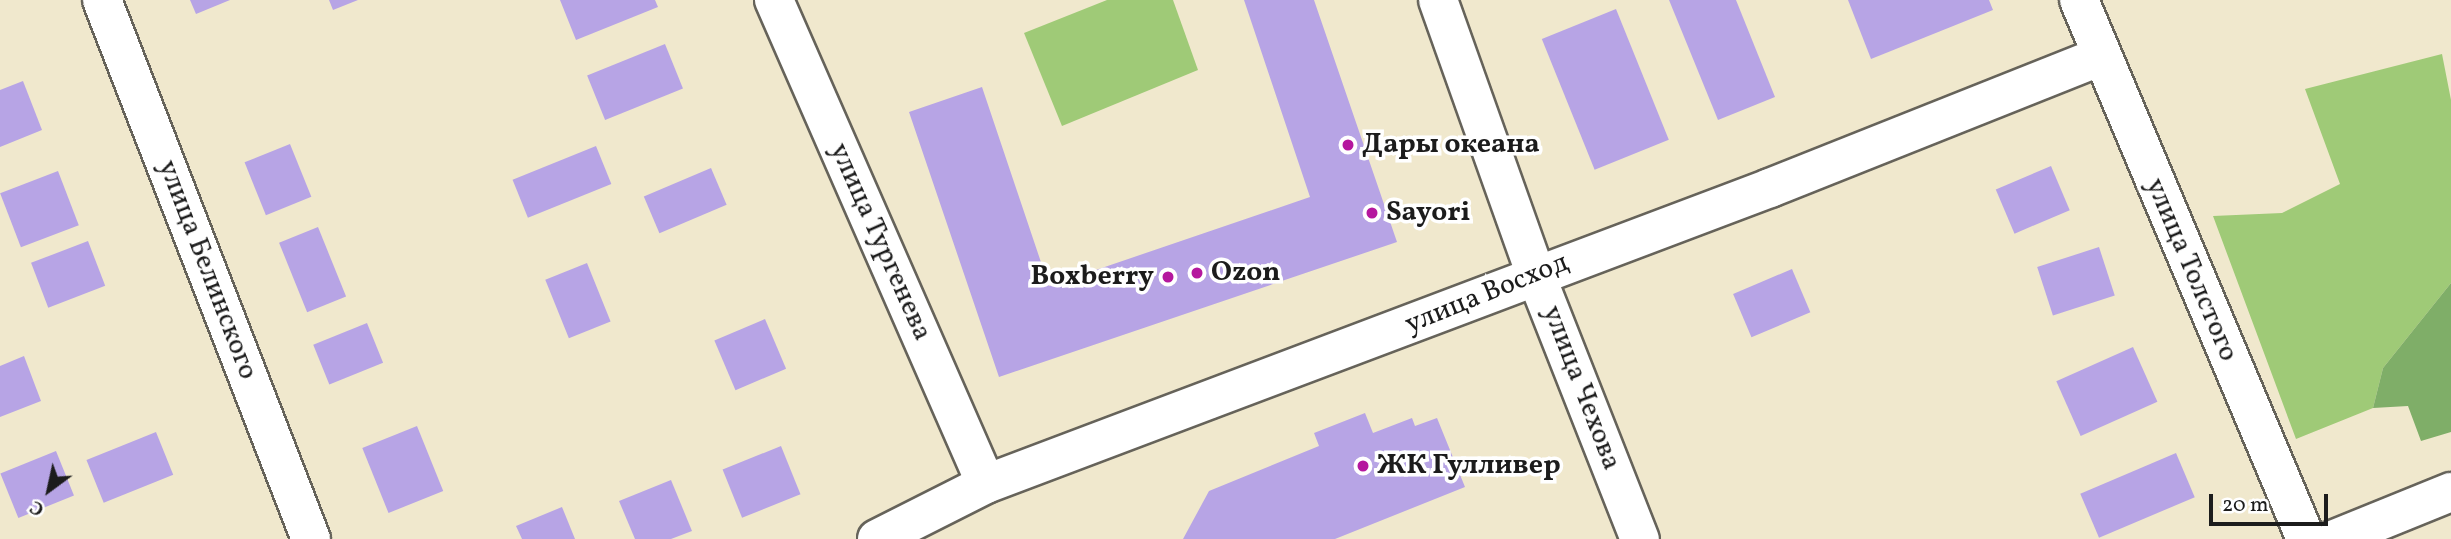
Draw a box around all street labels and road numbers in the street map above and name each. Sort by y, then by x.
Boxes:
street label: улица Тургенева [821,138,939,346]
street label: улица Белинского [150,156,264,384]
street label: улица Толстого [2137,173,2245,367]
street label: улица Восход [1400,246,1574,342]
street label: улица Чехова [1534,301,1628,475]

